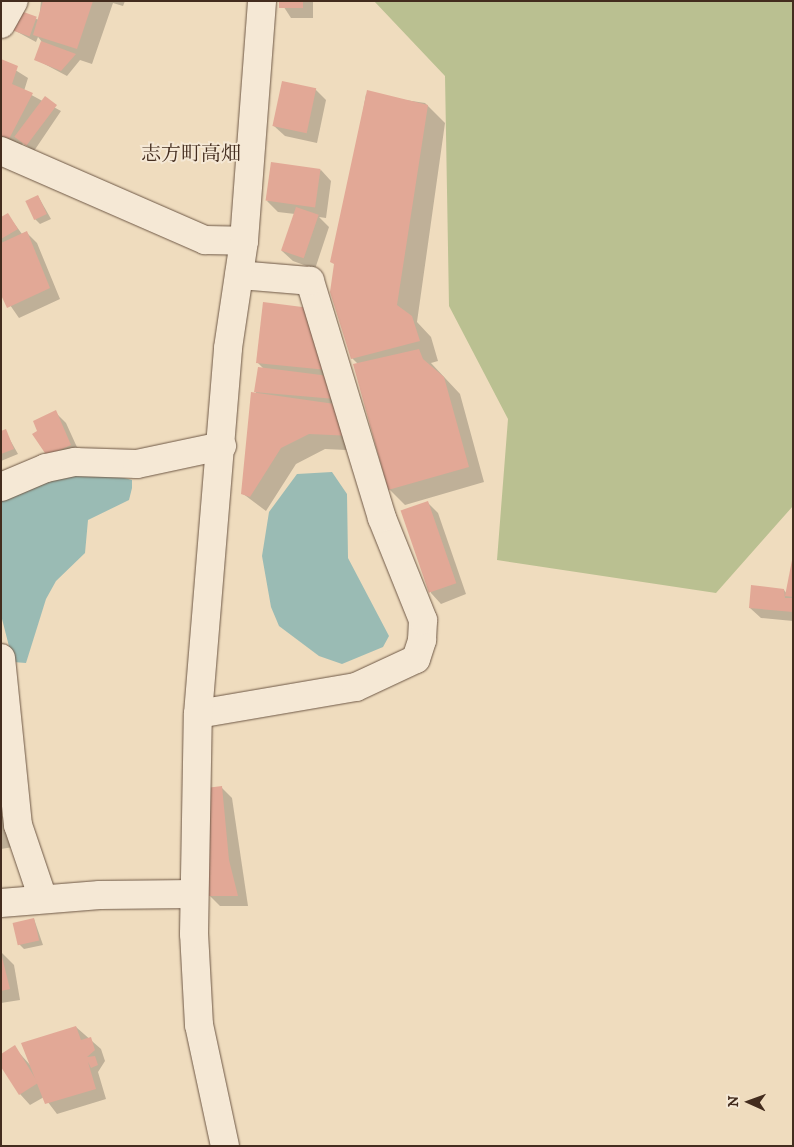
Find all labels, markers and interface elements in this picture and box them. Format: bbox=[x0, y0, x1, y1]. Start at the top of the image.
district label: 志方町高畑 bbox=[141, 142, 241, 166]
north arrow bbox=[724, 1077, 774, 1127]
text: N bbox=[725, 1095, 743, 1108]

